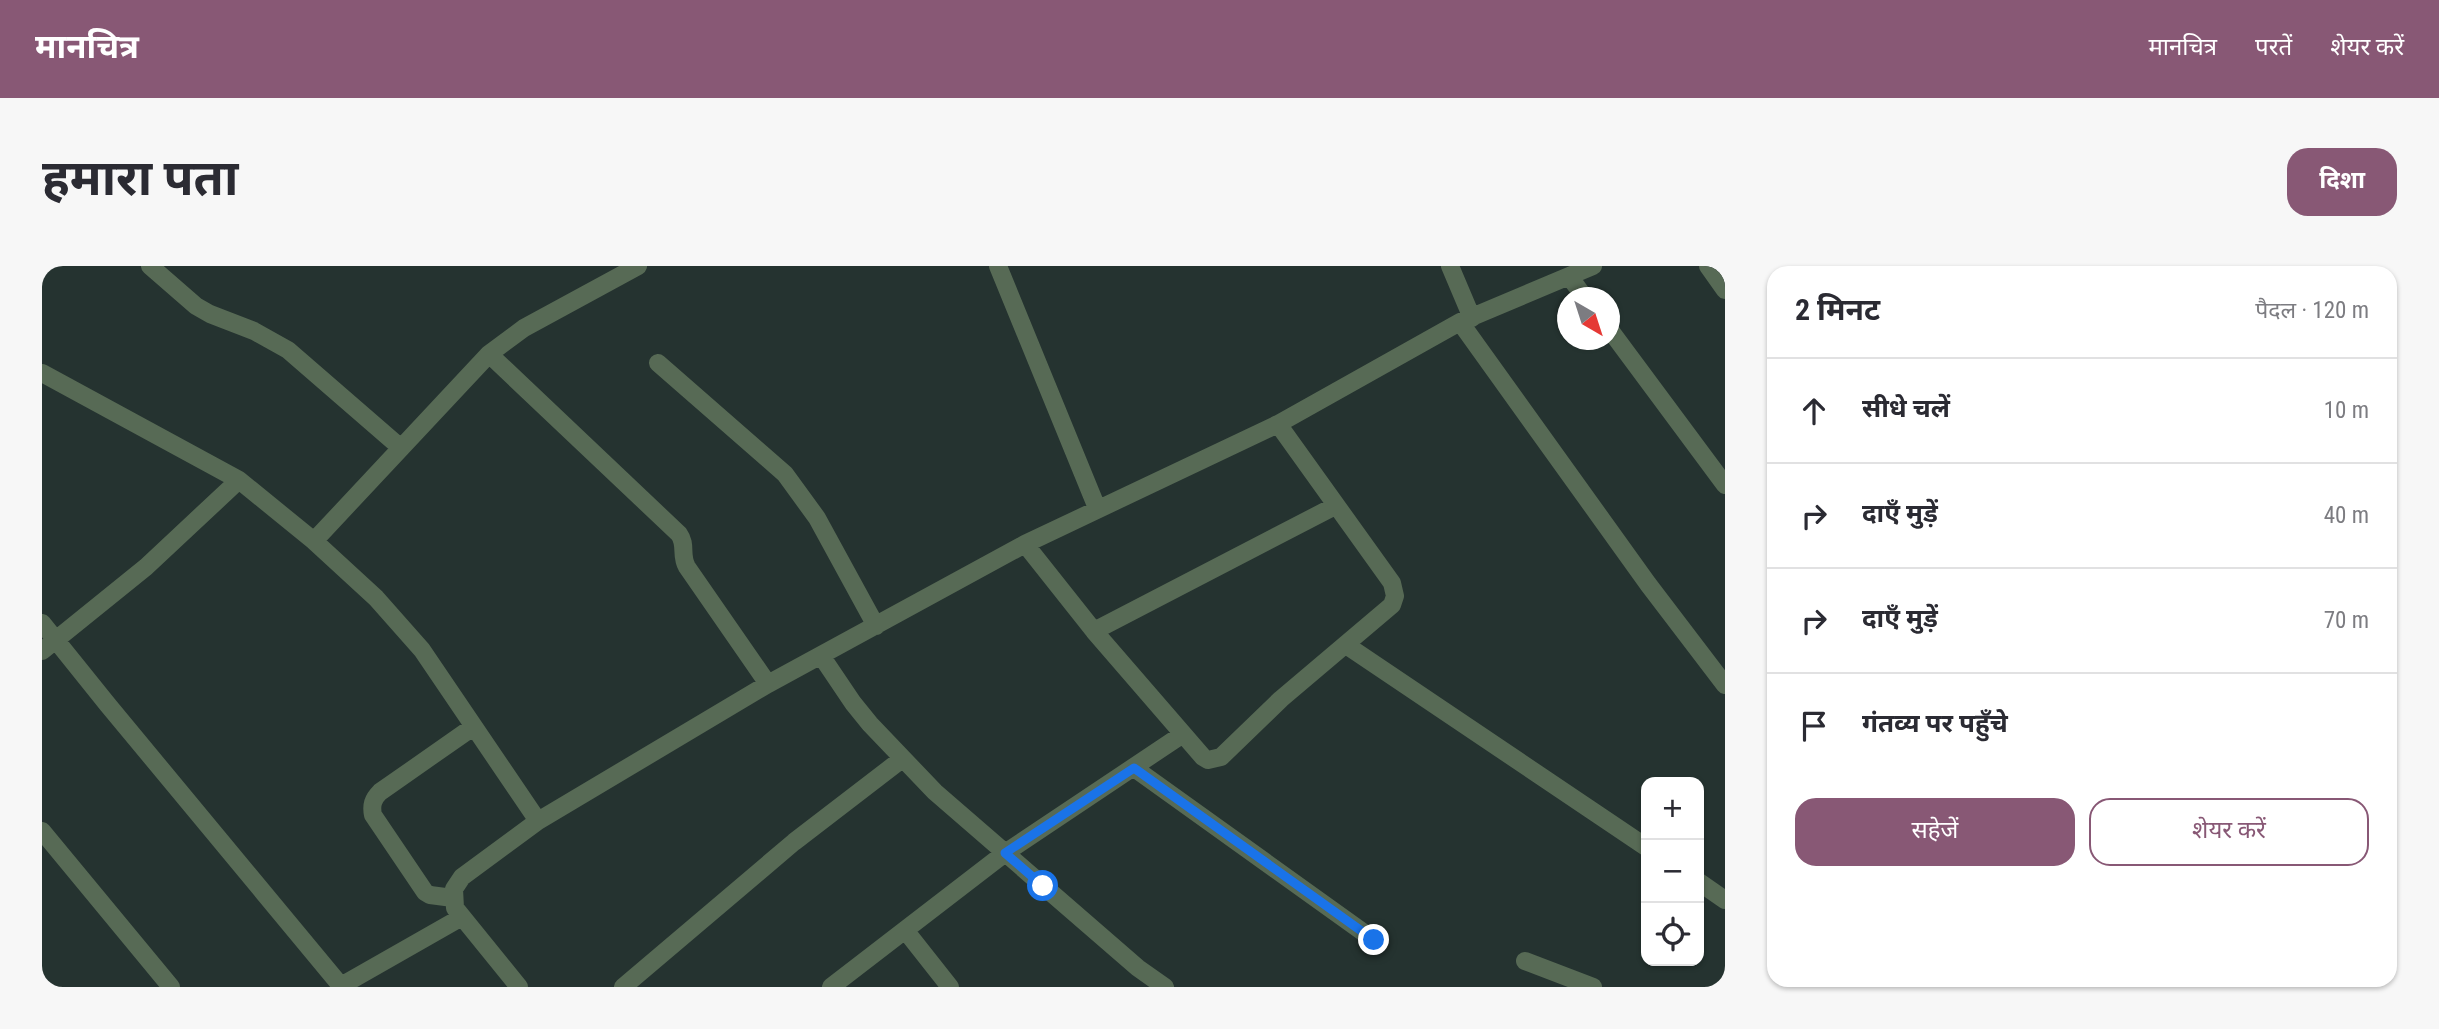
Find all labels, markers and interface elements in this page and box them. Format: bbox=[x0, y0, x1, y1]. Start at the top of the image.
text: मानचित्र bbox=[35, 27, 139, 66]
text: मानचित्र bbox=[2148, 33, 2217, 61]
text: परतें bbox=[2255, 33, 2292, 61]
text: शेयर करें bbox=[2330, 33, 2404, 61]
button: दिशा bbox=[2287, 148, 2397, 216]
text: हमारा पता bbox=[42, 150, 238, 207]
north arrow bbox=[1557, 287, 1620, 350]
text: 2 मिनट bbox=[1795, 292, 1880, 327]
text: पैदल · 120 m bbox=[2255, 297, 2369, 324]
icon: ahead bbox=[1795, 392, 1833, 430]
text: सीधे चलें bbox=[1862, 393, 1950, 423]
text: 10 m bbox=[2324, 397, 2369, 424]
icon: right bbox=[1795, 497, 1833, 535]
text: दाएँ मुड़ें bbox=[1862, 498, 1938, 528]
text: 40 m bbox=[2324, 502, 2369, 529]
icon: right bbox=[1795, 602, 1833, 640]
text: दाएँ मुड़ें bbox=[1862, 603, 1938, 633]
text: 70 m bbox=[2324, 607, 2369, 634]
icon: arrive bbox=[1795, 707, 1833, 745]
text: गंतव्य पर पहुँचे bbox=[1862, 708, 2008, 738]
map controls bbox=[1641, 777, 1704, 966]
button: + bbox=[1641, 777, 1704, 840]
button: सहेजें bbox=[1795, 798, 2075, 866]
button: शेयर करें bbox=[2089, 798, 2369, 866]
button: − bbox=[1641, 840, 1704, 903]
route start bbox=[1027, 870, 1058, 901]
button: locate bbox=[1641, 903, 1704, 966]
route end bbox=[1358, 924, 1389, 955]

